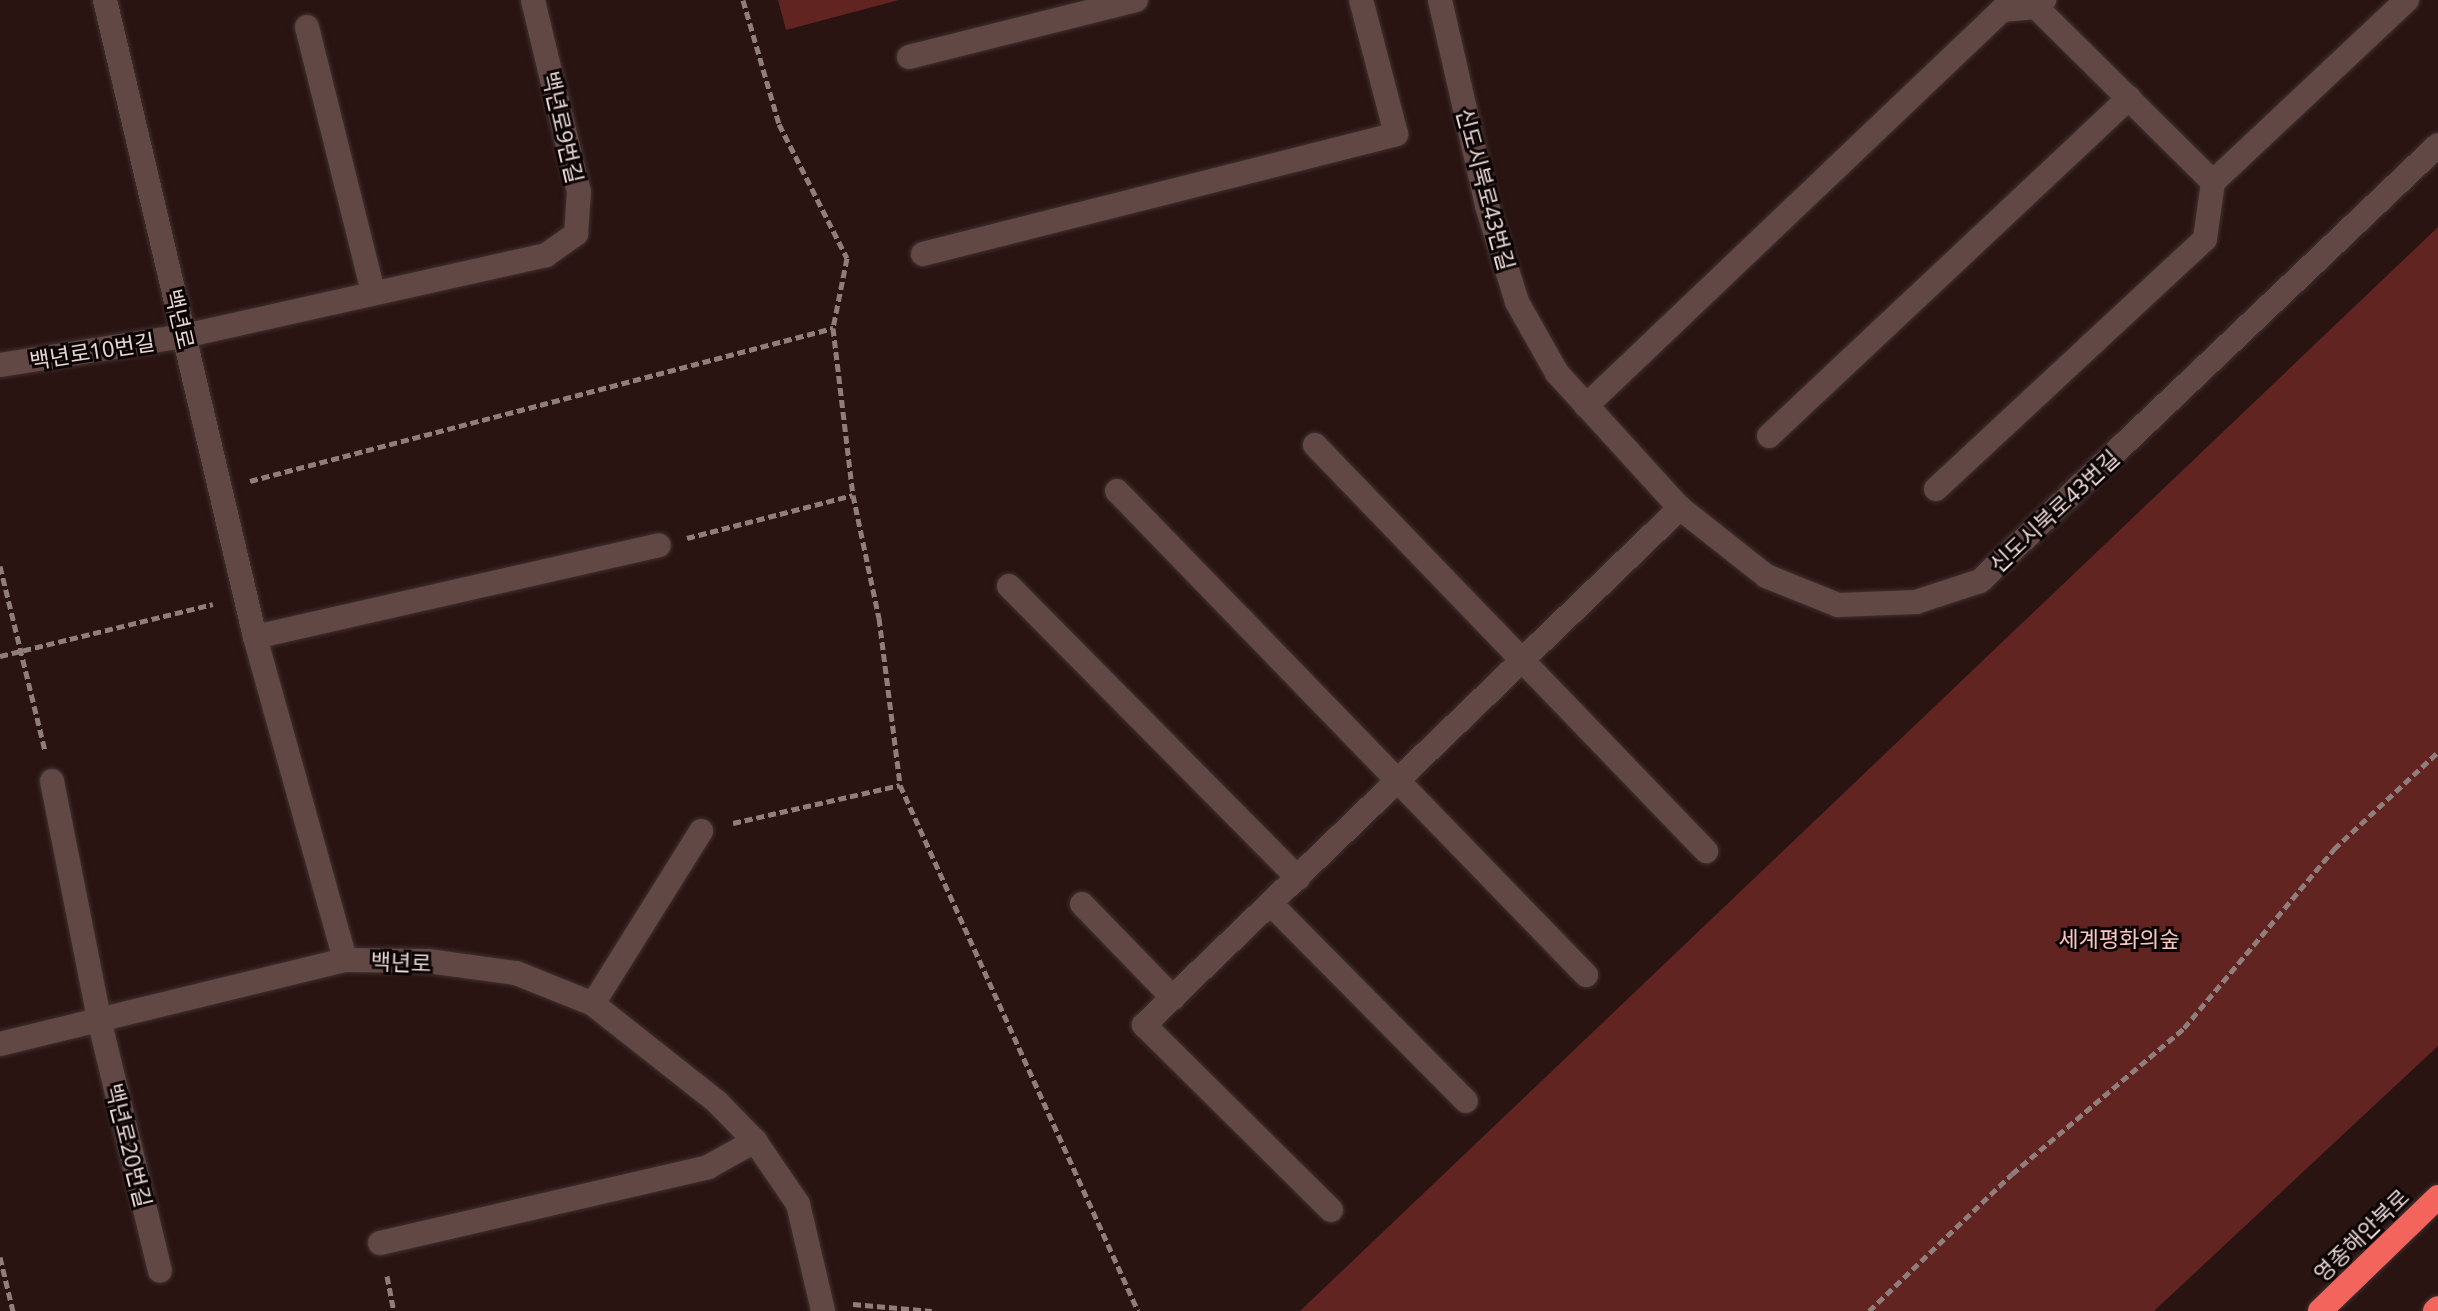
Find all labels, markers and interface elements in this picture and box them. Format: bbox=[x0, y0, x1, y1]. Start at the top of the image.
street label: 백년로9번길 bbox=[537, 69, 589, 185]
street label: 신도시북로43번길 bbox=[1452, 105, 1520, 273]
street label: 백년로 bbox=[160, 286, 200, 352]
street label: 백년로10번길 bbox=[28, 328, 156, 374]
street label: 신도시북로43번길 bbox=[1984, 444, 2124, 578]
park label: 세계평화의숲 bbox=[2058, 926, 2180, 952]
street label: 백년로 bbox=[370, 948, 432, 976]
street label: 백년로20번길 bbox=[101, 1080, 157, 1210]
street label: 영종해안북로 bbox=[2308, 1183, 2414, 1287]

